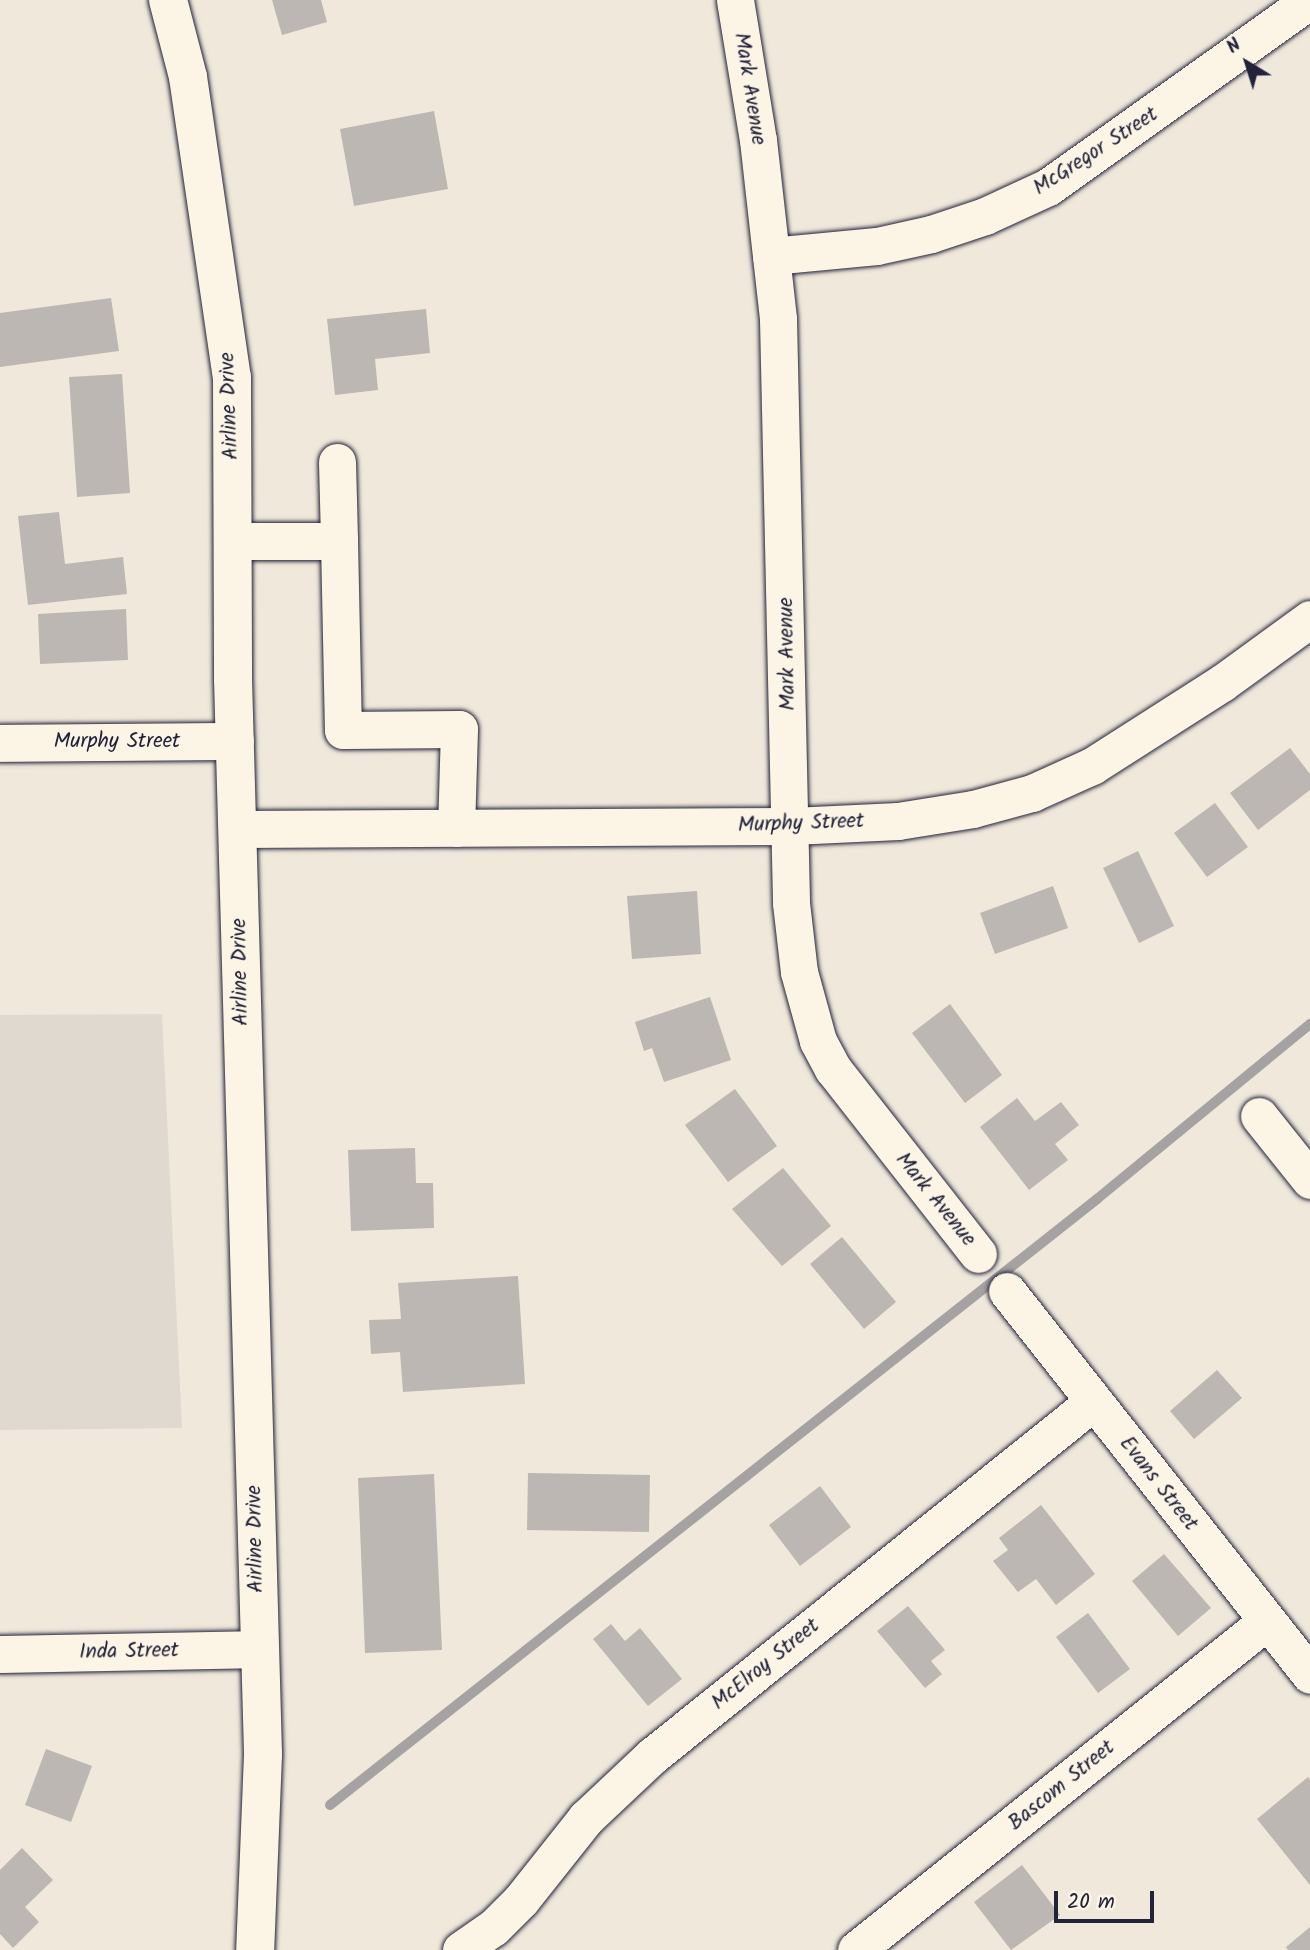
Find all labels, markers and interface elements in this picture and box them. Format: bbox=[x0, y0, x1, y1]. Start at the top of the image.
north arrow bbox=[1212, 28, 1282, 98]
street label: Mark Avenue bbox=[728, 31, 770, 147]
text: N bbox=[1220, 31, 1248, 62]
street label: McGregor Street bbox=[1029, 102, 1163, 202]
street label: Airline Drive bbox=[216, 352, 244, 460]
street label: Mark Avenue bbox=[774, 597, 802, 711]
street label: Murphy Street bbox=[54, 729, 180, 755]
street label: Murphy Street bbox=[737, 809, 865, 839]
street label: Airline Drive bbox=[227, 918, 255, 1026]
street label: Mark Avenue bbox=[890, 1148, 980, 1252]
street label: Evans Street bbox=[1113, 1432, 1203, 1536]
street label: Airline Drive bbox=[242, 1485, 270, 1593]
street label: McElroy Street bbox=[707, 1614, 825, 1716]
street label: Inda Street bbox=[79, 1639, 179, 1665]
street label: Bascom Street bbox=[1004, 1735, 1120, 1837]
scale bar bbox=[1058, 1876, 1158, 1920]
text: 20 m bbox=[1067, 1886, 1115, 1919]

